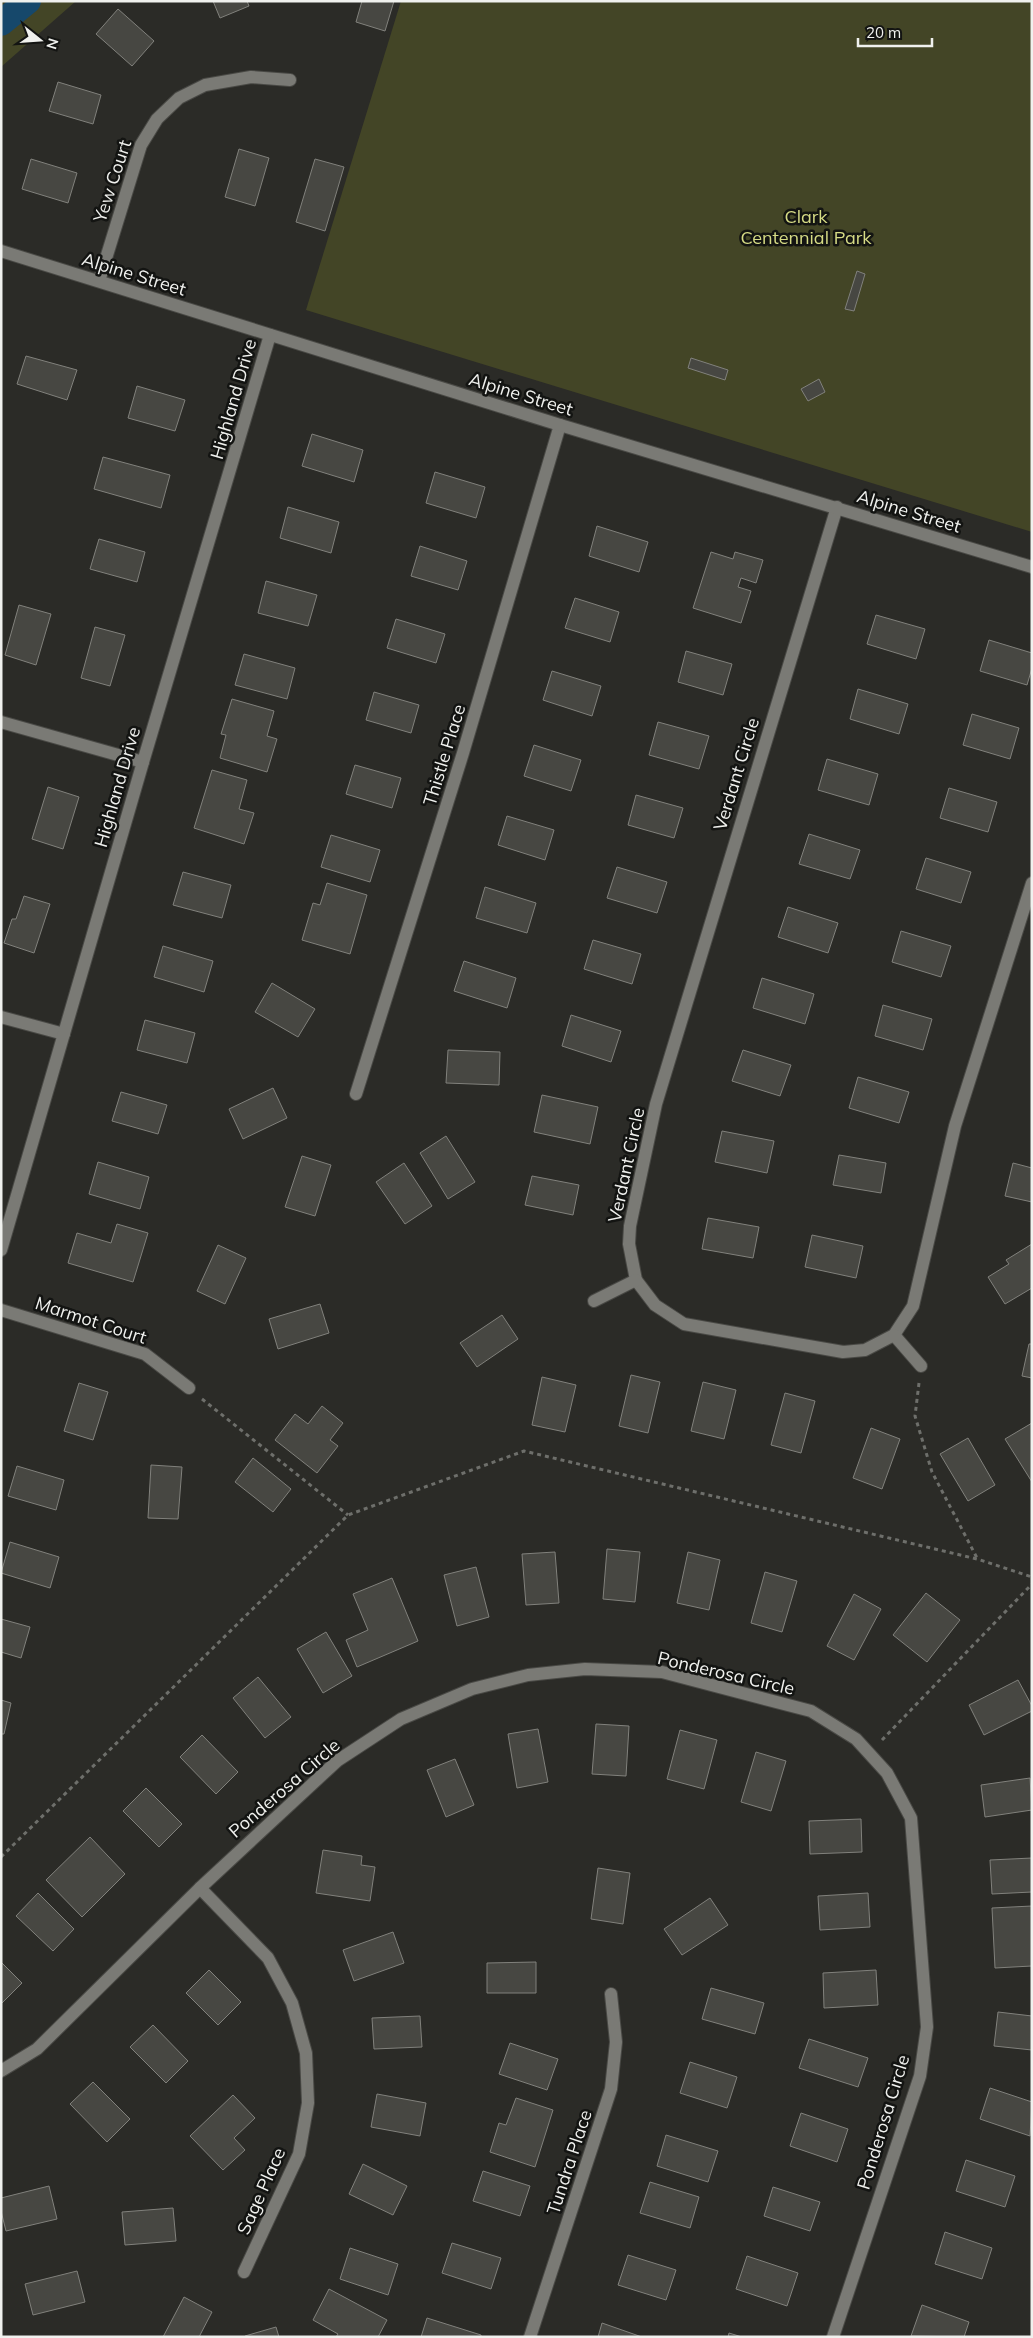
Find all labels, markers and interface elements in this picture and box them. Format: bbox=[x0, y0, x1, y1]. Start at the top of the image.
north arrow bbox=[15, 15, 65, 65]
scale bar bbox=[858, 15, 932, 47]
text: 20 m bbox=[866, 23, 901, 42]
text: N bbox=[42, 36, 63, 51]
street label: Yew Court bbox=[88, 137, 136, 226]
park label: Clark Centennial Park bbox=[740, 205, 872, 249]
street label: Alpine Street bbox=[79, 247, 189, 301]
street label: Highland Drive bbox=[205, 336, 261, 462]
street label: Alpine Street bbox=[466, 367, 576, 421]
street label: Alpine Street bbox=[854, 484, 964, 538]
street label: Thistle Place bbox=[418, 701, 470, 809]
street label: Verdant Circle bbox=[708, 715, 764, 833]
street label: Highland Drive bbox=[89, 724, 145, 850]
street label: Verdant Circle bbox=[603, 1105, 649, 1225]
street label: Marmot Court bbox=[33, 1291, 149, 1349]
street label: Ponderosa Circle bbox=[655, 1646, 797, 1700]
street label: Ponderosa Circle bbox=[224, 1733, 344, 1843]
street label: Ponderosa Circle bbox=[852, 2052, 914, 2192]
street label: Tundra Place bbox=[541, 2107, 597, 2217]
street label: Sage Place bbox=[232, 2144, 290, 2238]

